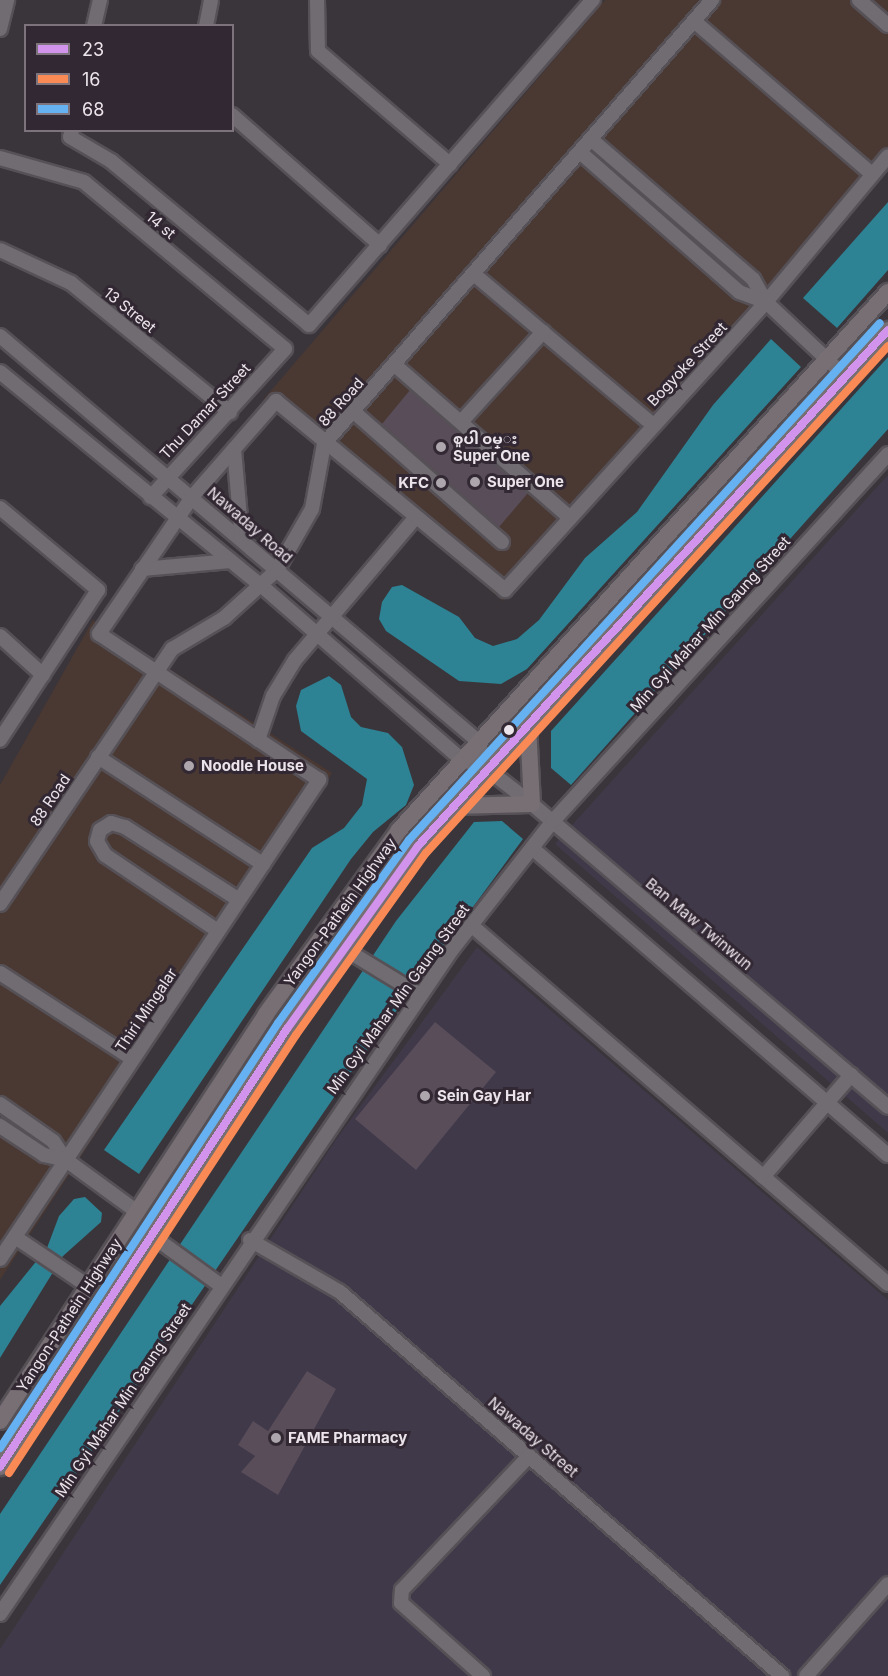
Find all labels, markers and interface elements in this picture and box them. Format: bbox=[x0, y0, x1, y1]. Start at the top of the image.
legend bbox=[24, 24, 234, 132]
text: 23 bbox=[82, 39, 104, 60]
text: 16 bbox=[82, 69, 100, 90]
text: 68 bbox=[82, 99, 104, 120]
street label: 14 st bbox=[143, 208, 179, 242]
street label: 13 Street bbox=[100, 284, 160, 336]
street label: Bogyoke Street bbox=[643, 318, 731, 410]
street label: Thu Damar Street bbox=[156, 359, 254, 463]
street label: 88 Road bbox=[315, 374, 367, 430]
place label: စူပါ ၀မ္း Super One bbox=[453, 429, 530, 464]
marker: စူပါ ၀မ္း Super One bbox=[434, 440, 448, 454]
place label: Super One bbox=[487, 473, 564, 491]
place label: KFC bbox=[398, 474, 429, 492]
marker: Super One bbox=[468, 475, 482, 489]
marker: KFC bbox=[434, 476, 448, 490]
street label: Nawaday Road bbox=[204, 483, 296, 567]
street label: Min Gyi Mahar Min Gaung Street bbox=[626, 532, 794, 716]
unlabelled marker bbox=[503, 724, 515, 736]
place label: Noodle House bbox=[201, 757, 304, 775]
marker: Noodle House bbox=[182, 759, 196, 773]
street label: 88 Road bbox=[26, 771, 74, 829]
street label: Yangon-Pathein Highway bbox=[280, 834, 400, 990]
street label: Ban Maw Twinwun bbox=[642, 874, 756, 974]
street label: Min Gyi Mahar Min Gaung Street bbox=[323, 901, 473, 1097]
street label: Thiri Mingalar bbox=[111, 965, 181, 1055]
place label: Sein Gay Har bbox=[437, 1087, 531, 1105]
marker: Sein Gay Har bbox=[418, 1089, 432, 1103]
street label: Yangon-Pathein Highway bbox=[13, 1235, 125, 1395]
street label: Min Gyi Mahar Min Gaung Street bbox=[51, 1300, 195, 1500]
street label: Nawaday Street bbox=[485, 1393, 581, 1481]
place label: FAME Pharmacy bbox=[288, 1429, 407, 1447]
marker: FAME Pharmacy bbox=[269, 1431, 283, 1445]

